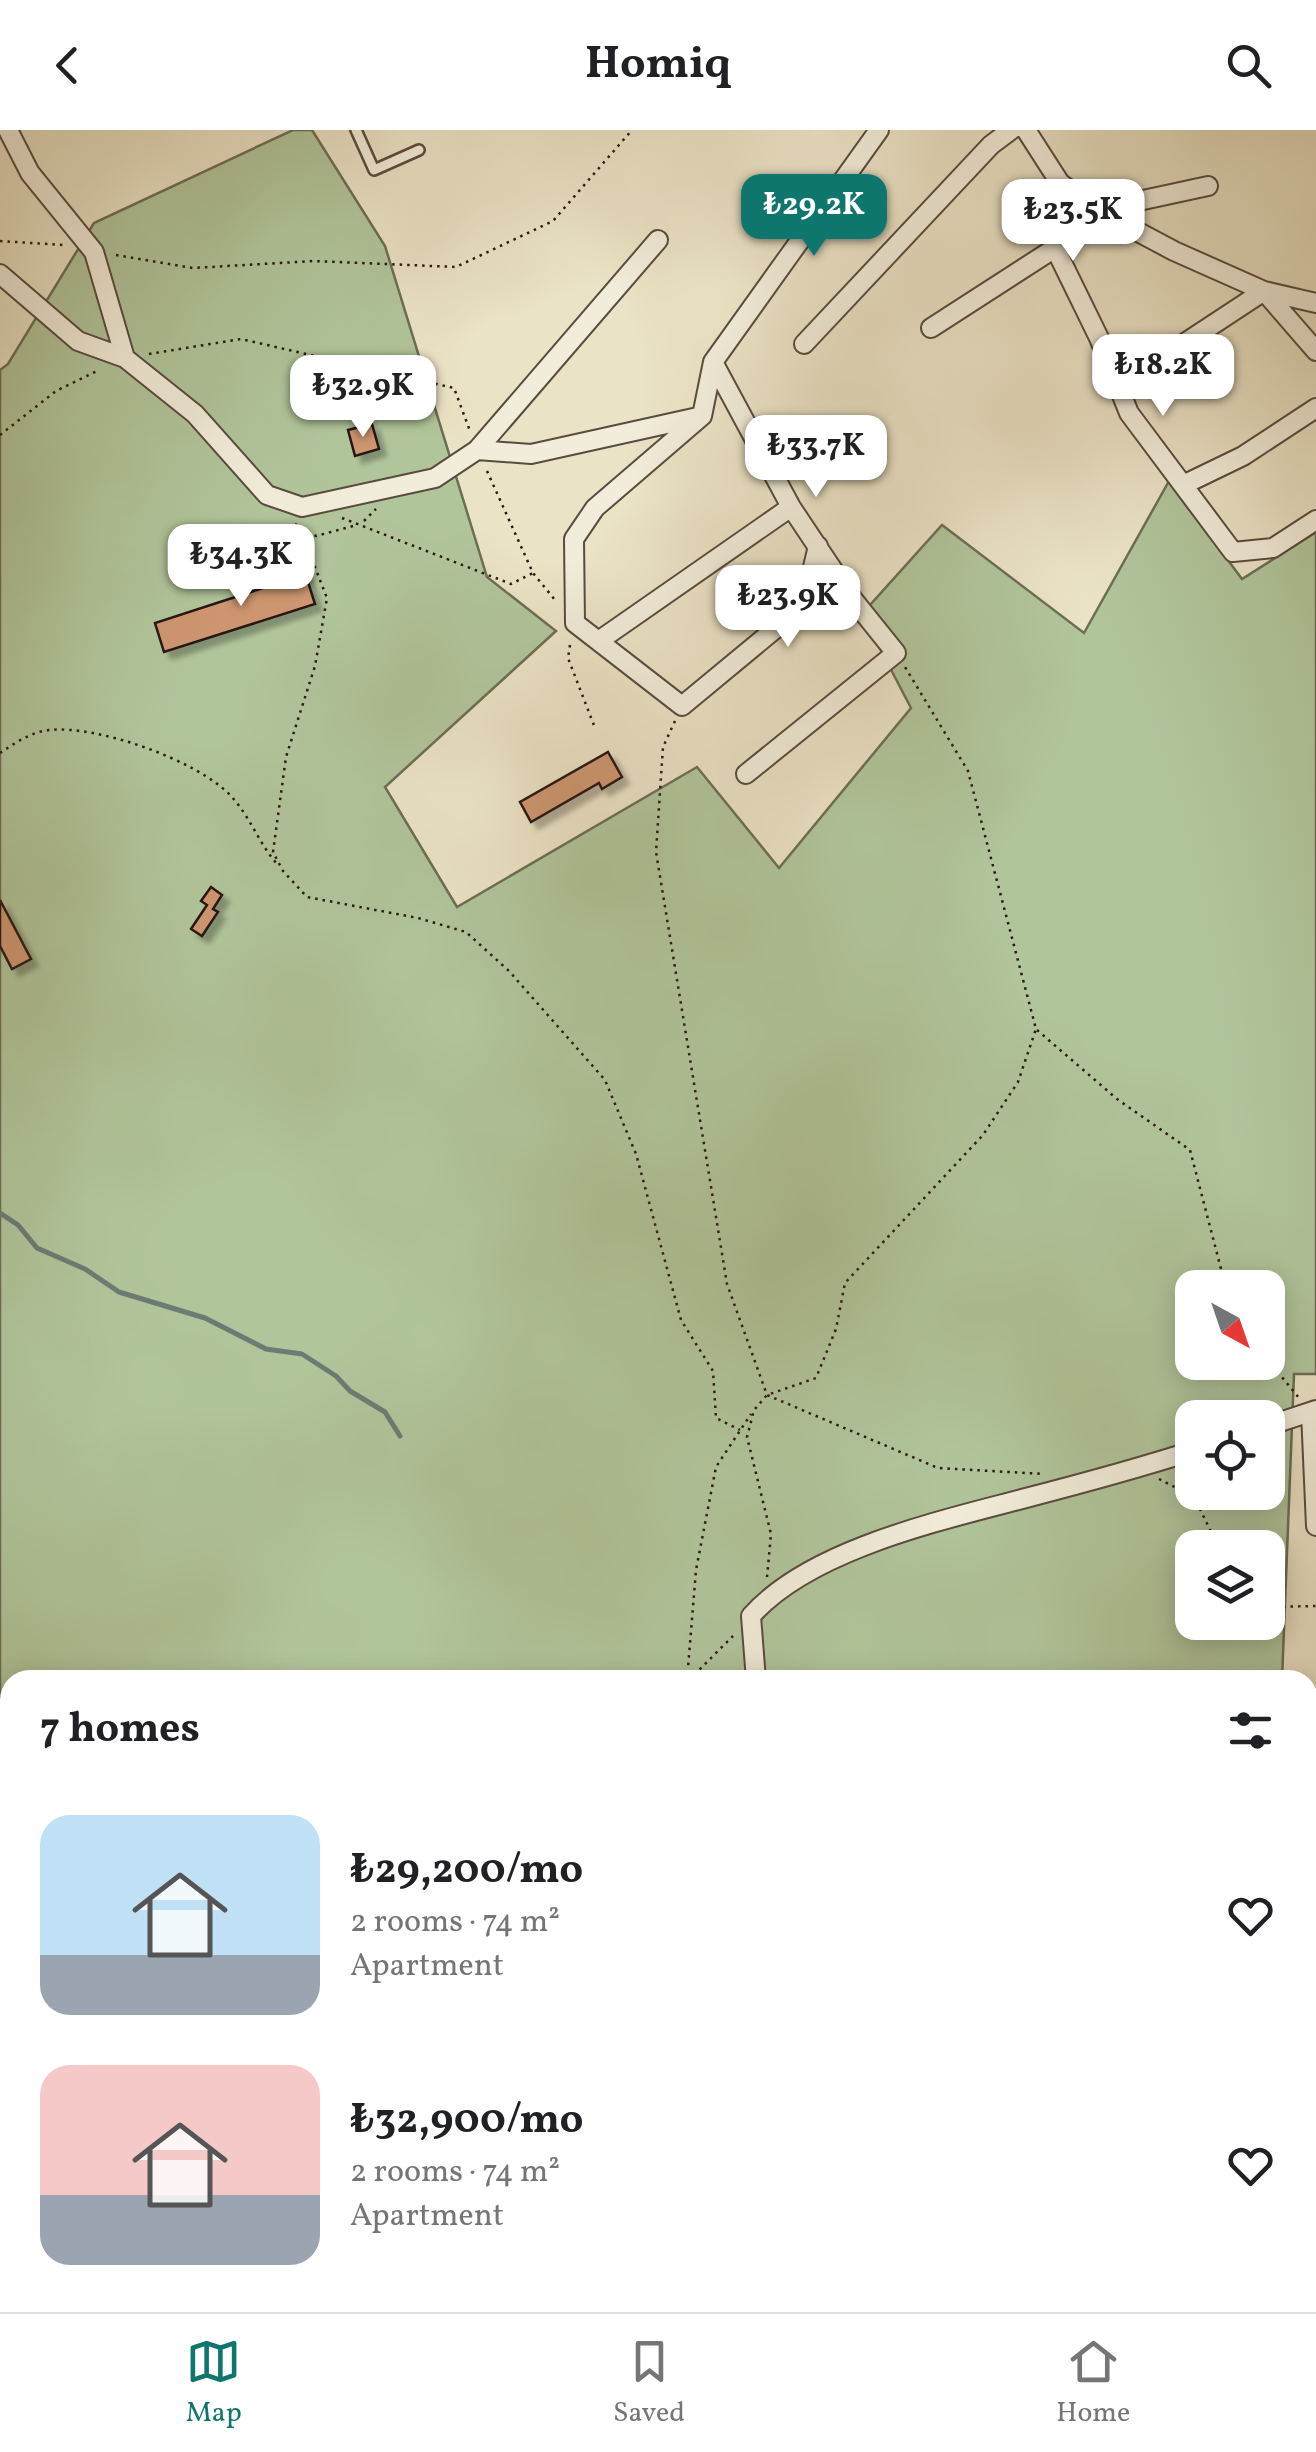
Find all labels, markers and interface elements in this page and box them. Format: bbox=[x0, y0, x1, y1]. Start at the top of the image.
text: Homiq bbox=[585, 34, 731, 97]
icon: back bbox=[40, 38, 95, 93]
icon: search bbox=[1221, 38, 1276, 93]
pin: ₺29.2K bbox=[733, 174, 895, 259]
pin: ₺23.5K bbox=[992, 179, 1154, 264]
text: ₺29.2K bbox=[763, 184, 865, 228]
text: ₺23.5K bbox=[1024, 189, 1122, 233]
pin: ₺18.2K bbox=[1082, 334, 1244, 419]
text: ₺18.2K bbox=[1114, 344, 1212, 388]
pin: ₺32.9K bbox=[282, 355, 444, 440]
text: ₺32.9K bbox=[312, 365, 414, 409]
pin: ₺33.7K bbox=[735, 415, 897, 500]
text: ₺33.7K bbox=[767, 425, 865, 469]
pin: ₺34.3K bbox=[160, 524, 322, 609]
text: ₺34.3K bbox=[190, 534, 292, 578]
pin: ₺23.9K bbox=[707, 565, 869, 650]
text: ₺23.9K bbox=[737, 575, 839, 619]
north arrow bbox=[1175, 1270, 1285, 1380]
map controls bbox=[1175, 1270, 1285, 1640]
button: locate bbox=[1175, 1400, 1285, 1510]
button: layers bbox=[1175, 1530, 1285, 1640]
text: 7 homes bbox=[40, 1701, 200, 1760]
icon: filters bbox=[1223, 1703, 1278, 1758]
text: ₺29,200/mo bbox=[350, 1842, 583, 1901]
icon: home bbox=[120, 1855, 240, 1975]
icon: heart bbox=[1223, 1888, 1278, 1943]
text: 2 rooms · 74 m² bbox=[350, 1901, 560, 1945]
text: Apartment bbox=[350, 1945, 504, 1989]
text: ₺32,900/mo bbox=[350, 2092, 584, 2151]
icon: home bbox=[120, 2105, 240, 2225]
icon: heart bbox=[1223, 2138, 1278, 2193]
text: 2 rooms · 74 m² bbox=[350, 2151, 560, 2195]
text: Apartment bbox=[350, 2195, 504, 2239]
tab: Map bbox=[186, 2334, 242, 2433]
tab: Saved bbox=[613, 2334, 685, 2433]
tab: Home bbox=[1056, 2334, 1130, 2433]

